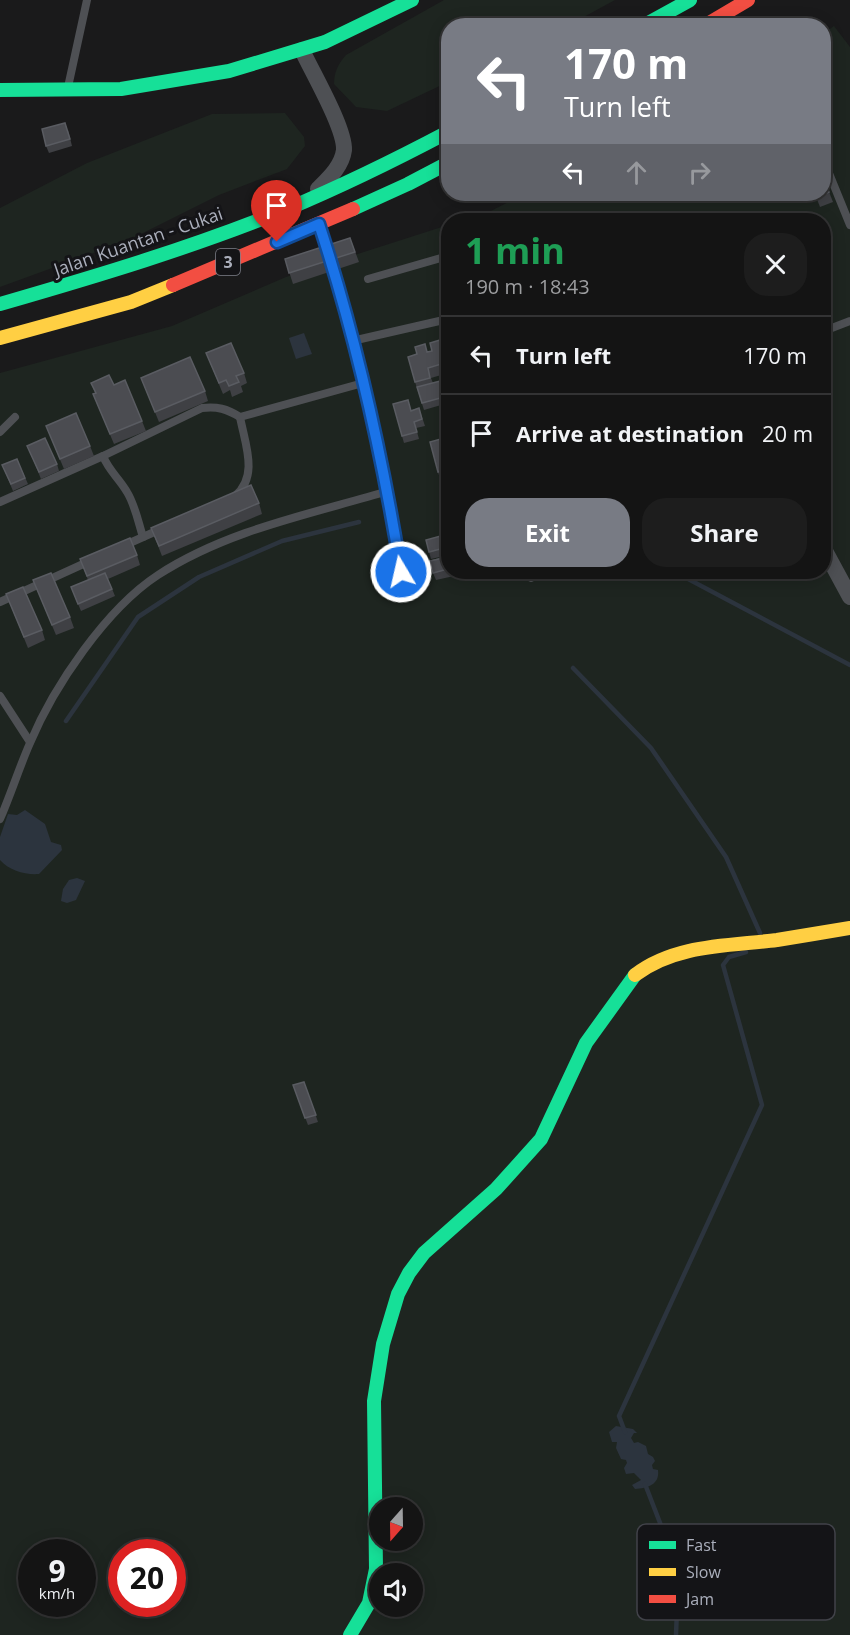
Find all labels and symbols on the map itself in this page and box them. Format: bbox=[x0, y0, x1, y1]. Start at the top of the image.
pin bbox=[251, 180, 302, 242]
street label: Jalan Kuantan - Cukai bbox=[48, 201, 226, 282]
road number: 3 bbox=[216, 249, 240, 275]
position arrow bbox=[369, 540, 433, 604]
north arrow bbox=[369, 1497, 423, 1551]
legend bbox=[637, 1524, 835, 1620]
text: Fast bbox=[686, 1534, 717, 1556]
speed limit sign: 20 bbox=[108, 1539, 186, 1617]
text: Slow bbox=[686, 1561, 721, 1583]
text: Jam bbox=[684, 1588, 714, 1610]

